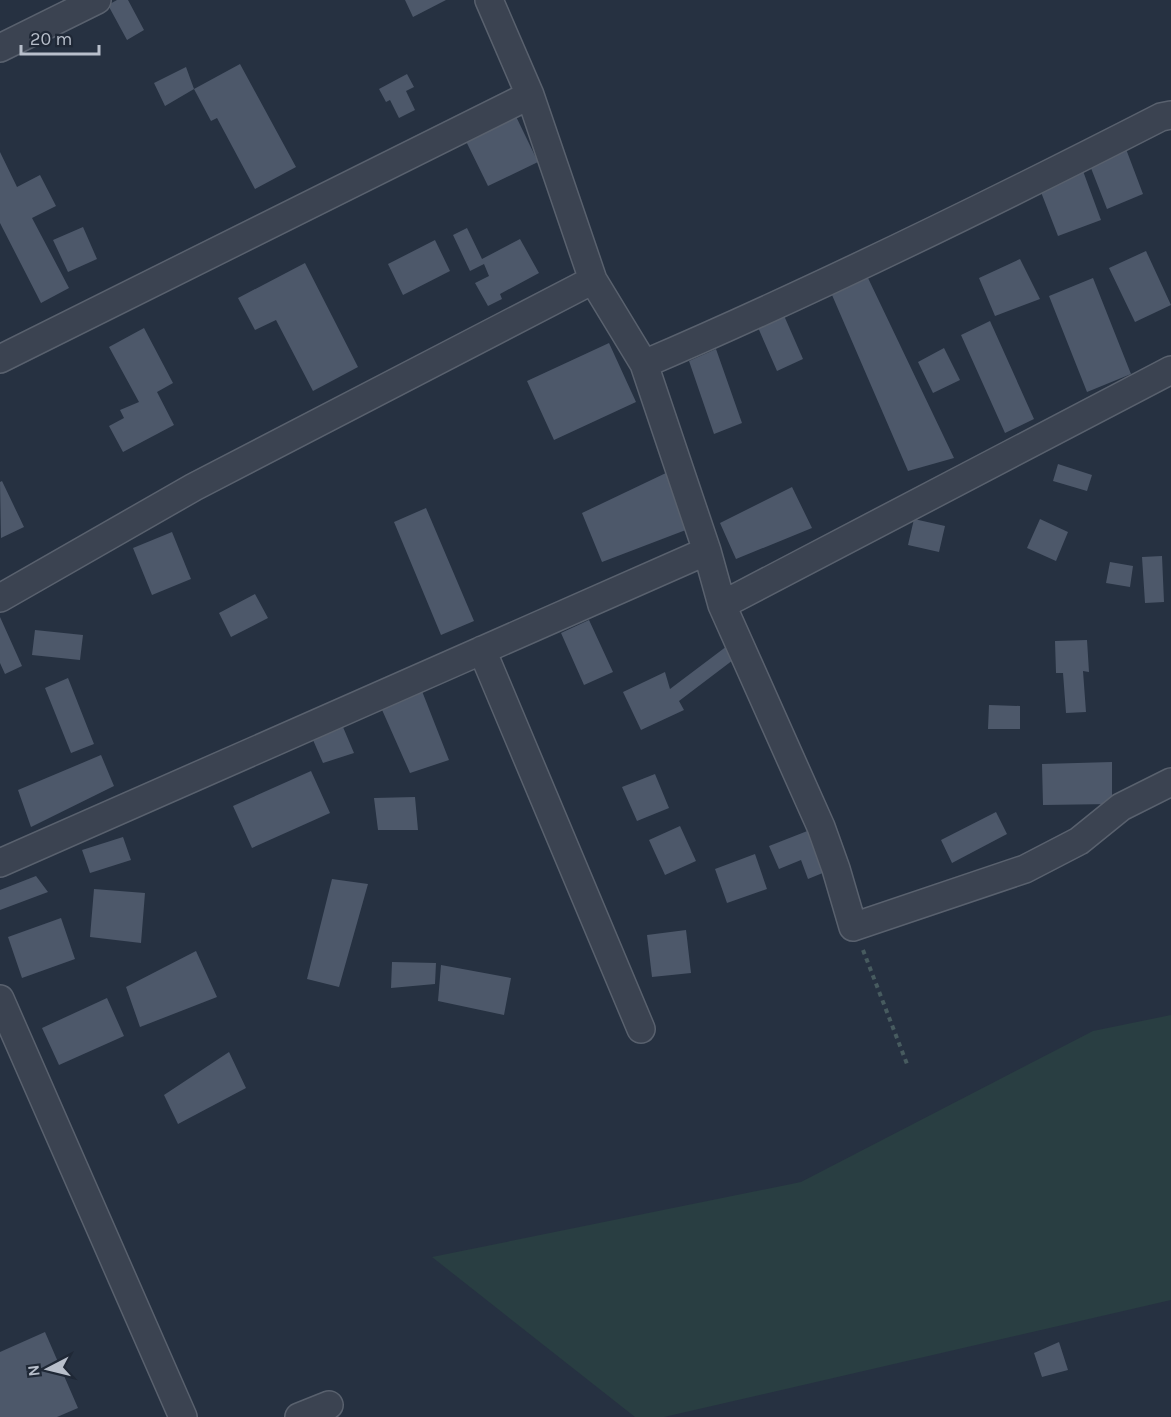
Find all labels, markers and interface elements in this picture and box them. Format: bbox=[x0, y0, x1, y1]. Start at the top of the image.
scale bar bbox=[21, 18, 99, 56]
text: 20 m bbox=[30, 28, 72, 50]
north arrow bbox=[18, 1339, 78, 1399]
text: N bbox=[23, 1364, 44, 1378]

